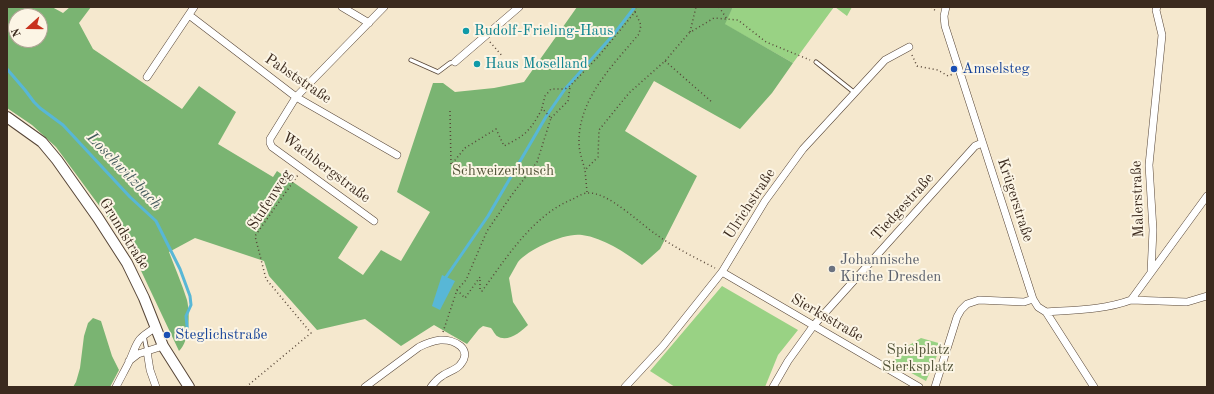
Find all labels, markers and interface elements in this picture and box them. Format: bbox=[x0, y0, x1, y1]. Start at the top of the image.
north arrow bbox=[8, 8, 48, 48]
place label: Rudolf-Frieling-Haus bbox=[474, 22, 613, 40]
text: N bbox=[11, 26, 24, 38]
marker: Rudolf-Frieling-Haus bbox=[461, 26, 471, 36]
street label: Pabststraße bbox=[261, 50, 335, 108]
place label: Haus Moselland bbox=[485, 55, 588, 73]
marker: Haus Moselland bbox=[472, 59, 482, 69]
place label: Amselsteg bbox=[962, 60, 1030, 78]
marker: Amselsteg bbox=[949, 64, 959, 74]
water label: Loschwitzbach bbox=[82, 128, 166, 214]
street label: Wachbergstraße bbox=[278, 129, 374, 207]
street label: Krügerstraße bbox=[993, 156, 1037, 244]
street label: Malerstraße bbox=[1128, 160, 1148, 238]
park label: Schweizerbusch bbox=[452, 162, 554, 180]
street label: Ulrichstraße bbox=[720, 165, 780, 243]
street label: Stufenweg bbox=[244, 166, 296, 234]
street label: Tiedgestraße bbox=[868, 170, 938, 244]
street label: Grundstraße bbox=[95, 195, 153, 273]
place label: Johannische Kirche Dresden bbox=[840, 251, 941, 286]
marker: Johannische Kirche Dresden bbox=[827, 264, 837, 274]
street label: Sierksstraße bbox=[788, 290, 866, 346]
place label: Steglichstraße bbox=[175, 326, 267, 344]
marker: Steglichstraße bbox=[162, 330, 172, 340]
park label: Spielplatz Sierksplatz bbox=[882, 341, 954, 376]

